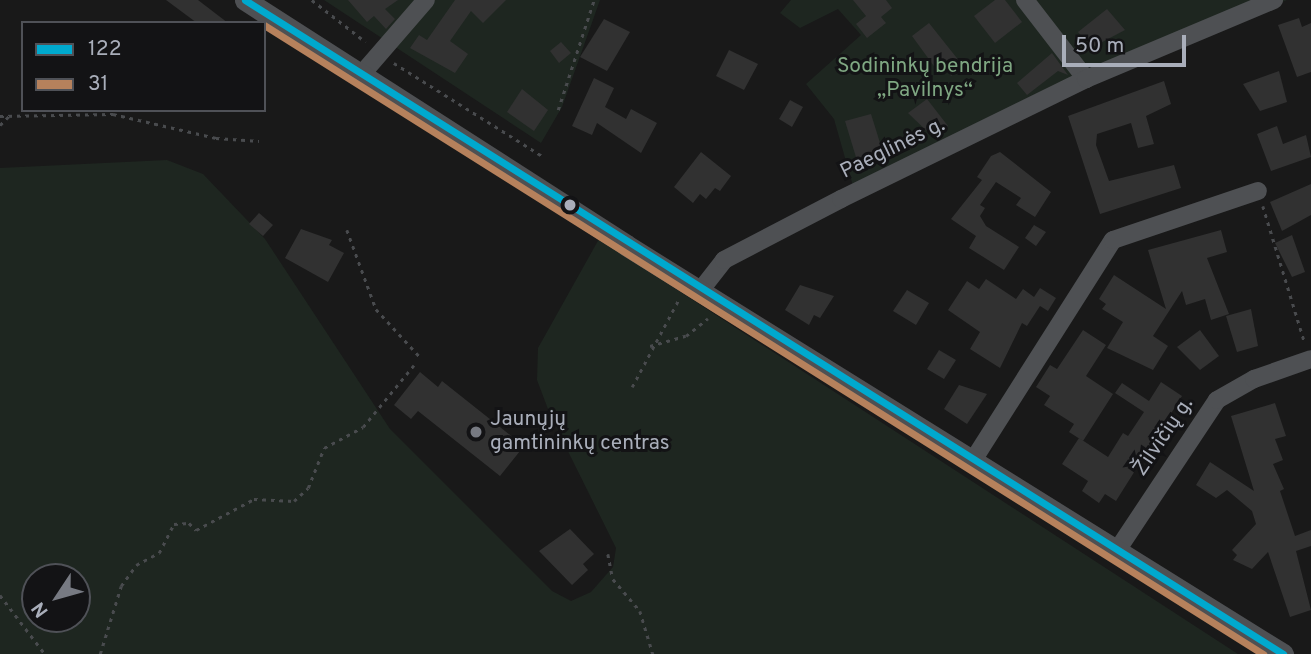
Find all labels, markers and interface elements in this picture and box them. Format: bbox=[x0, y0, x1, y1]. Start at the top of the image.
legend bbox=[21, 21, 266, 112]
scale bar bbox=[1066, 21, 1190, 65]
text: 50 m bbox=[1075, 33, 1124, 60]
text: 122 bbox=[88, 36, 122, 63]
park label: Sodininkų bendrija „Pavilnys“ bbox=[837, 54, 1013, 104]
text: 31 bbox=[88, 71, 108, 98]
street label: Paeglinės g. bbox=[837, 113, 949, 185]
unlabelled marker bbox=[563, 198, 577, 212]
street label: Žilvičių g. bbox=[1128, 393, 1200, 481]
place label: Jaunųjų gamtininkų centras bbox=[490, 407, 670, 457]
marker: Jaunųjų gamtininkų centras bbox=[468, 424, 484, 440]
north arrow bbox=[21, 563, 91, 633]
text: N bbox=[27, 597, 54, 622]

